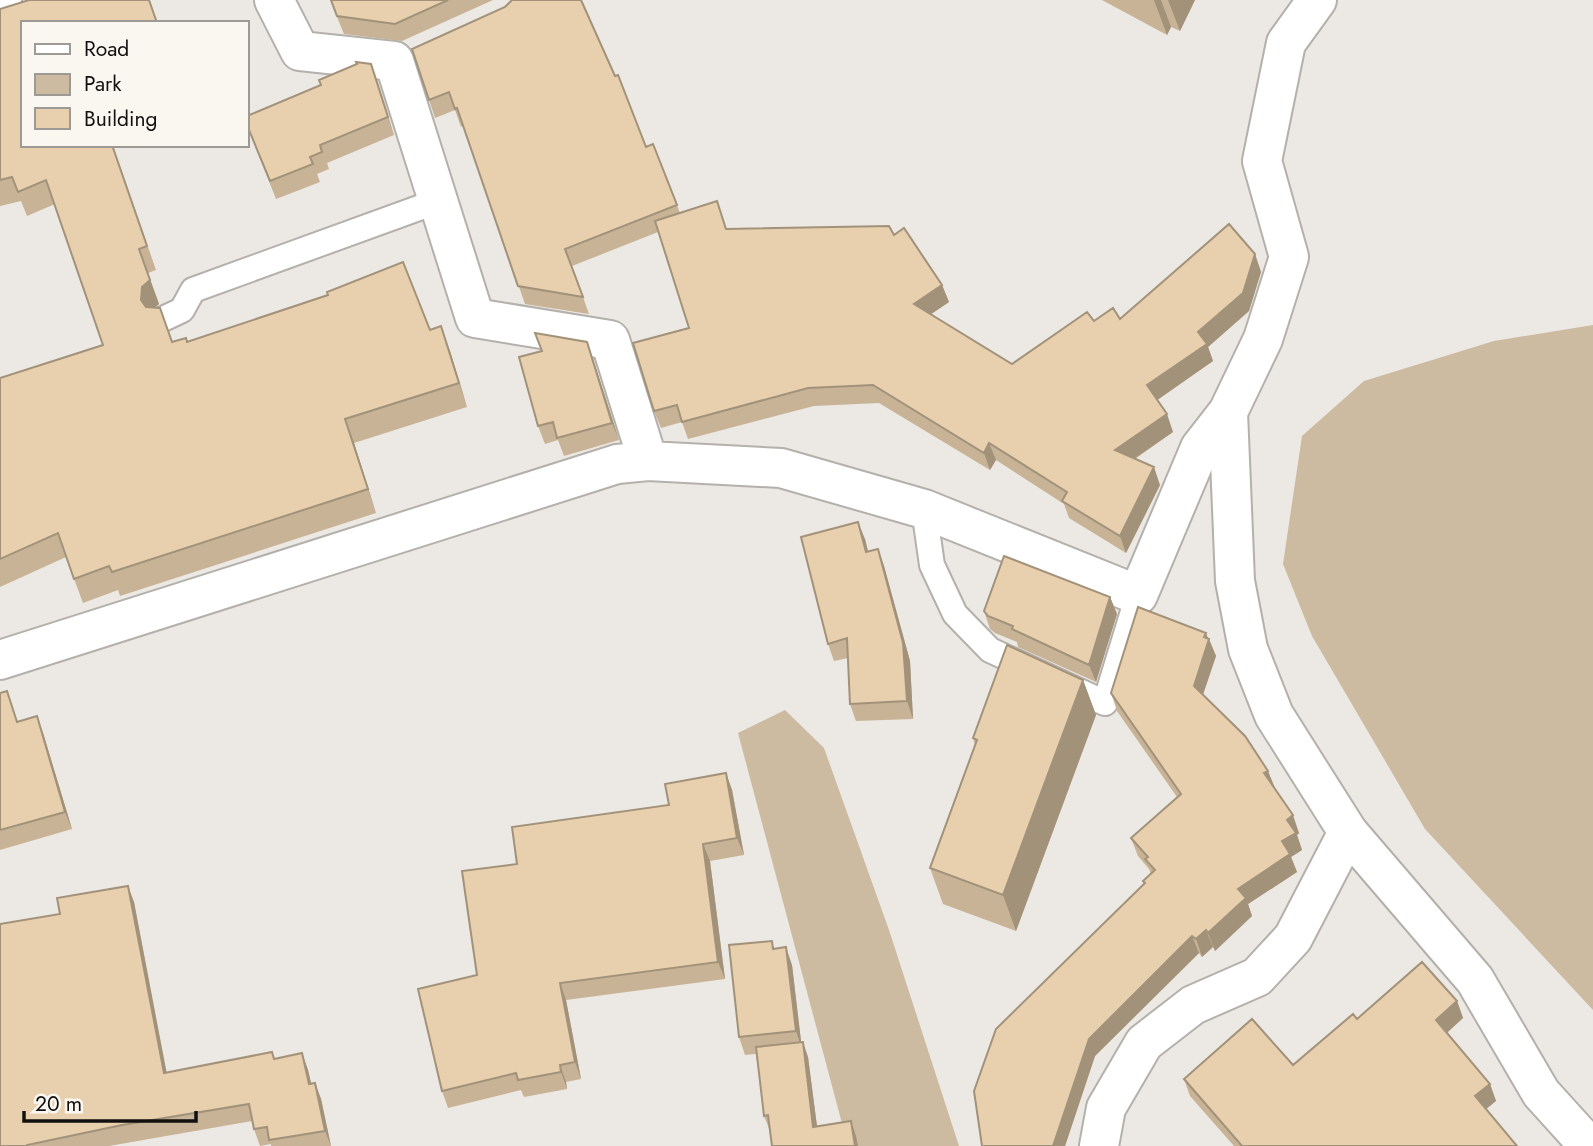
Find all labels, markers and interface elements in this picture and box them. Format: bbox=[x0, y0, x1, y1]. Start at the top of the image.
legend bbox=[21, 21, 248, 147]
text: Road bbox=[84, 34, 129, 64]
text: Park bbox=[84, 69, 122, 99]
text: Building bbox=[84, 104, 157, 134]
scale bar bbox=[24, 1080, 196, 1124]
text: 20 m bbox=[35, 1089, 82, 1119]

